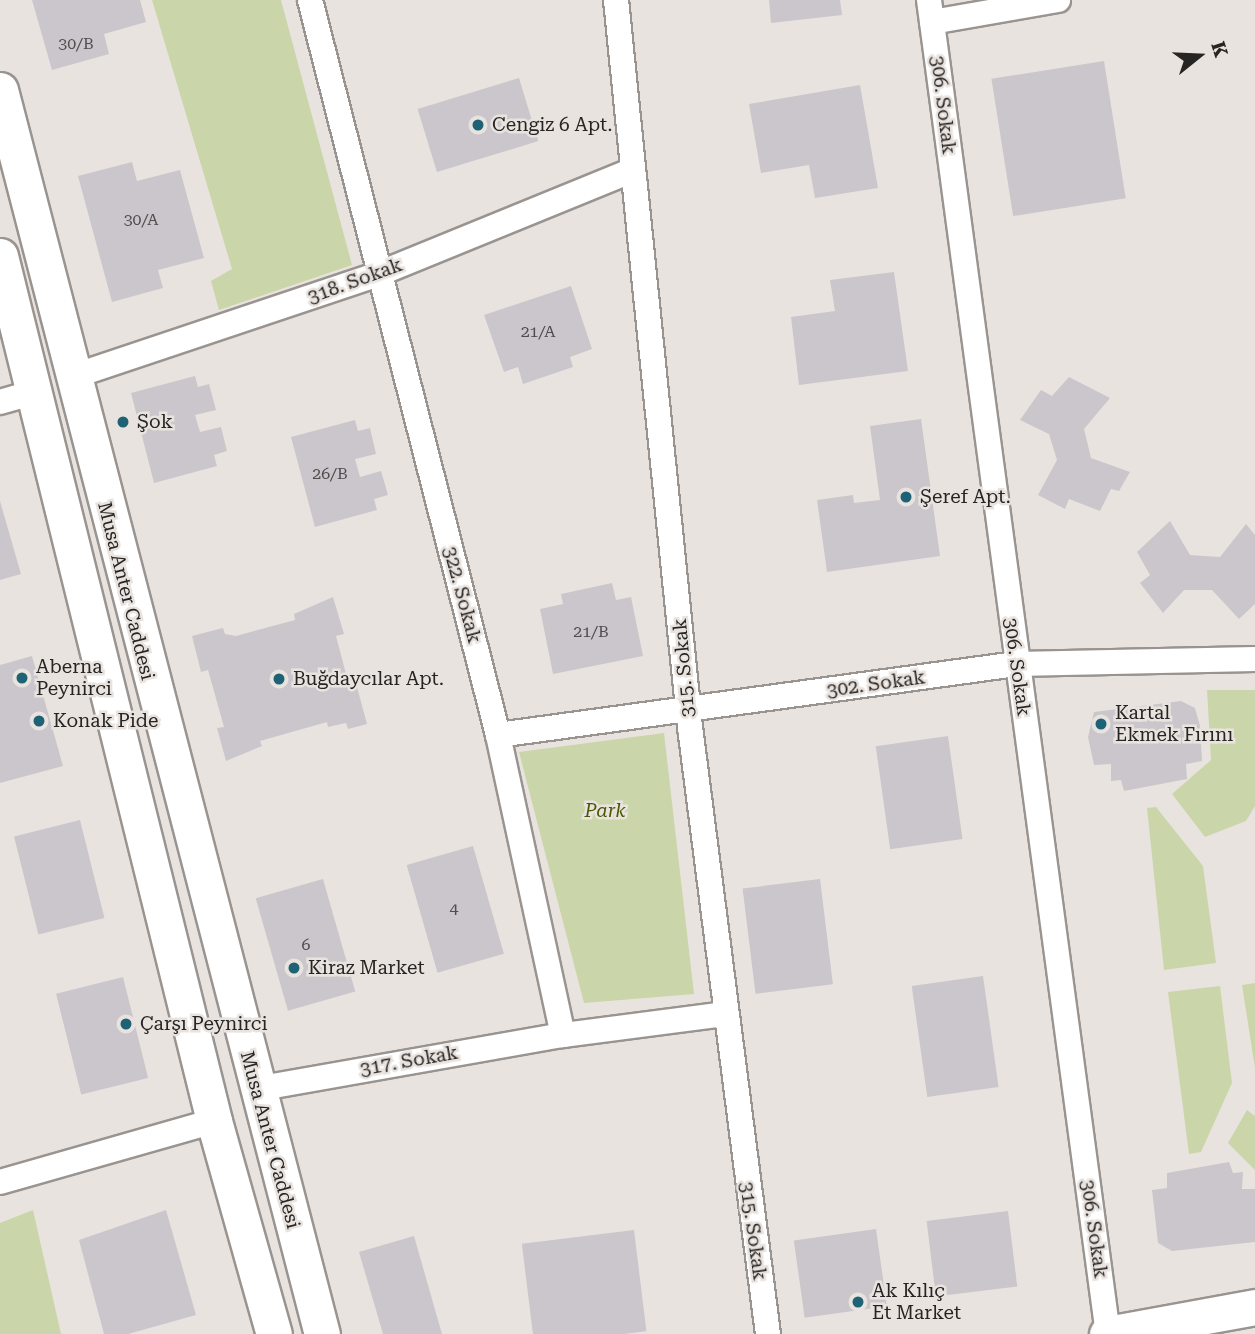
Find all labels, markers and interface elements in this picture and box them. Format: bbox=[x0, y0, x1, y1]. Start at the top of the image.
north arrow bbox=[1164, 21, 1234, 91]
house number: 30/B bbox=[58, 34, 94, 54]
text: K bbox=[1206, 39, 1233, 60]
street label: 306. Sokak bbox=[926, 54, 960, 156]
place label: Cengiz 6 Apt. bbox=[492, 114, 612, 136]
marker: Cengiz 6 Apt. bbox=[470, 117, 486, 133]
house number: 30/A bbox=[124, 210, 158, 230]
street label: 318. Sokak bbox=[305, 253, 405, 309]
house number: 21/A bbox=[521, 322, 555, 342]
place label: Şok bbox=[137, 411, 173, 433]
marker: Şok bbox=[115, 414, 131, 430]
house number: 26/B bbox=[312, 464, 348, 484]
place label: Şeref Apt. bbox=[920, 486, 1011, 508]
marker: Şeref Apt. bbox=[898, 489, 914, 505]
street label: Musa Anter Caddesi bbox=[93, 499, 159, 683]
street label: 322. Sokak bbox=[438, 544, 486, 646]
street label: 306. Sokak bbox=[999, 616, 1035, 718]
street label: 315. Sokak bbox=[668, 618, 700, 718]
house number: 21/B bbox=[573, 622, 609, 642]
place label: Aberna Peynirci bbox=[36, 656, 112, 700]
street label: 302. Sokak bbox=[825, 666, 927, 702]
place label: Buğdaycılar Apt. bbox=[293, 668, 444, 690]
marker: Aberna Peynirci bbox=[14, 670, 30, 686]
marker: Buğdaycılar Apt. bbox=[271, 671, 287, 687]
place label: Kartal Ekmek Fırını bbox=[1115, 702, 1233, 746]
place label: Konak Pide bbox=[53, 710, 158, 732]
marker: Konak Pide bbox=[31, 713, 47, 729]
marker: Kartal Ekmek Fırını bbox=[1093, 716, 1109, 732]
park label: Park bbox=[584, 800, 626, 822]
house number: 4 bbox=[450, 899, 458, 919]
house number: 6 bbox=[302, 935, 310, 955]
place label: Kiraz Market bbox=[308, 957, 425, 979]
marker: Kiraz Market bbox=[286, 960, 302, 976]
place label: Çarşı Peynirci bbox=[140, 1013, 268, 1035]
marker: Çarşı Peynirci bbox=[118, 1016, 134, 1032]
street label: 317. Sokak bbox=[358, 1041, 460, 1081]
street label: Musa Anter Caddesi bbox=[235, 1049, 305, 1231]
street label: 306. Sokak bbox=[1076, 1178, 1112, 1280]
street label: 315. Sokak bbox=[735, 1180, 771, 1282]
place label: Ak Kılıç Et Market bbox=[872, 1280, 961, 1324]
marker: Ak Kılıç Et Market bbox=[850, 1294, 866, 1310]

